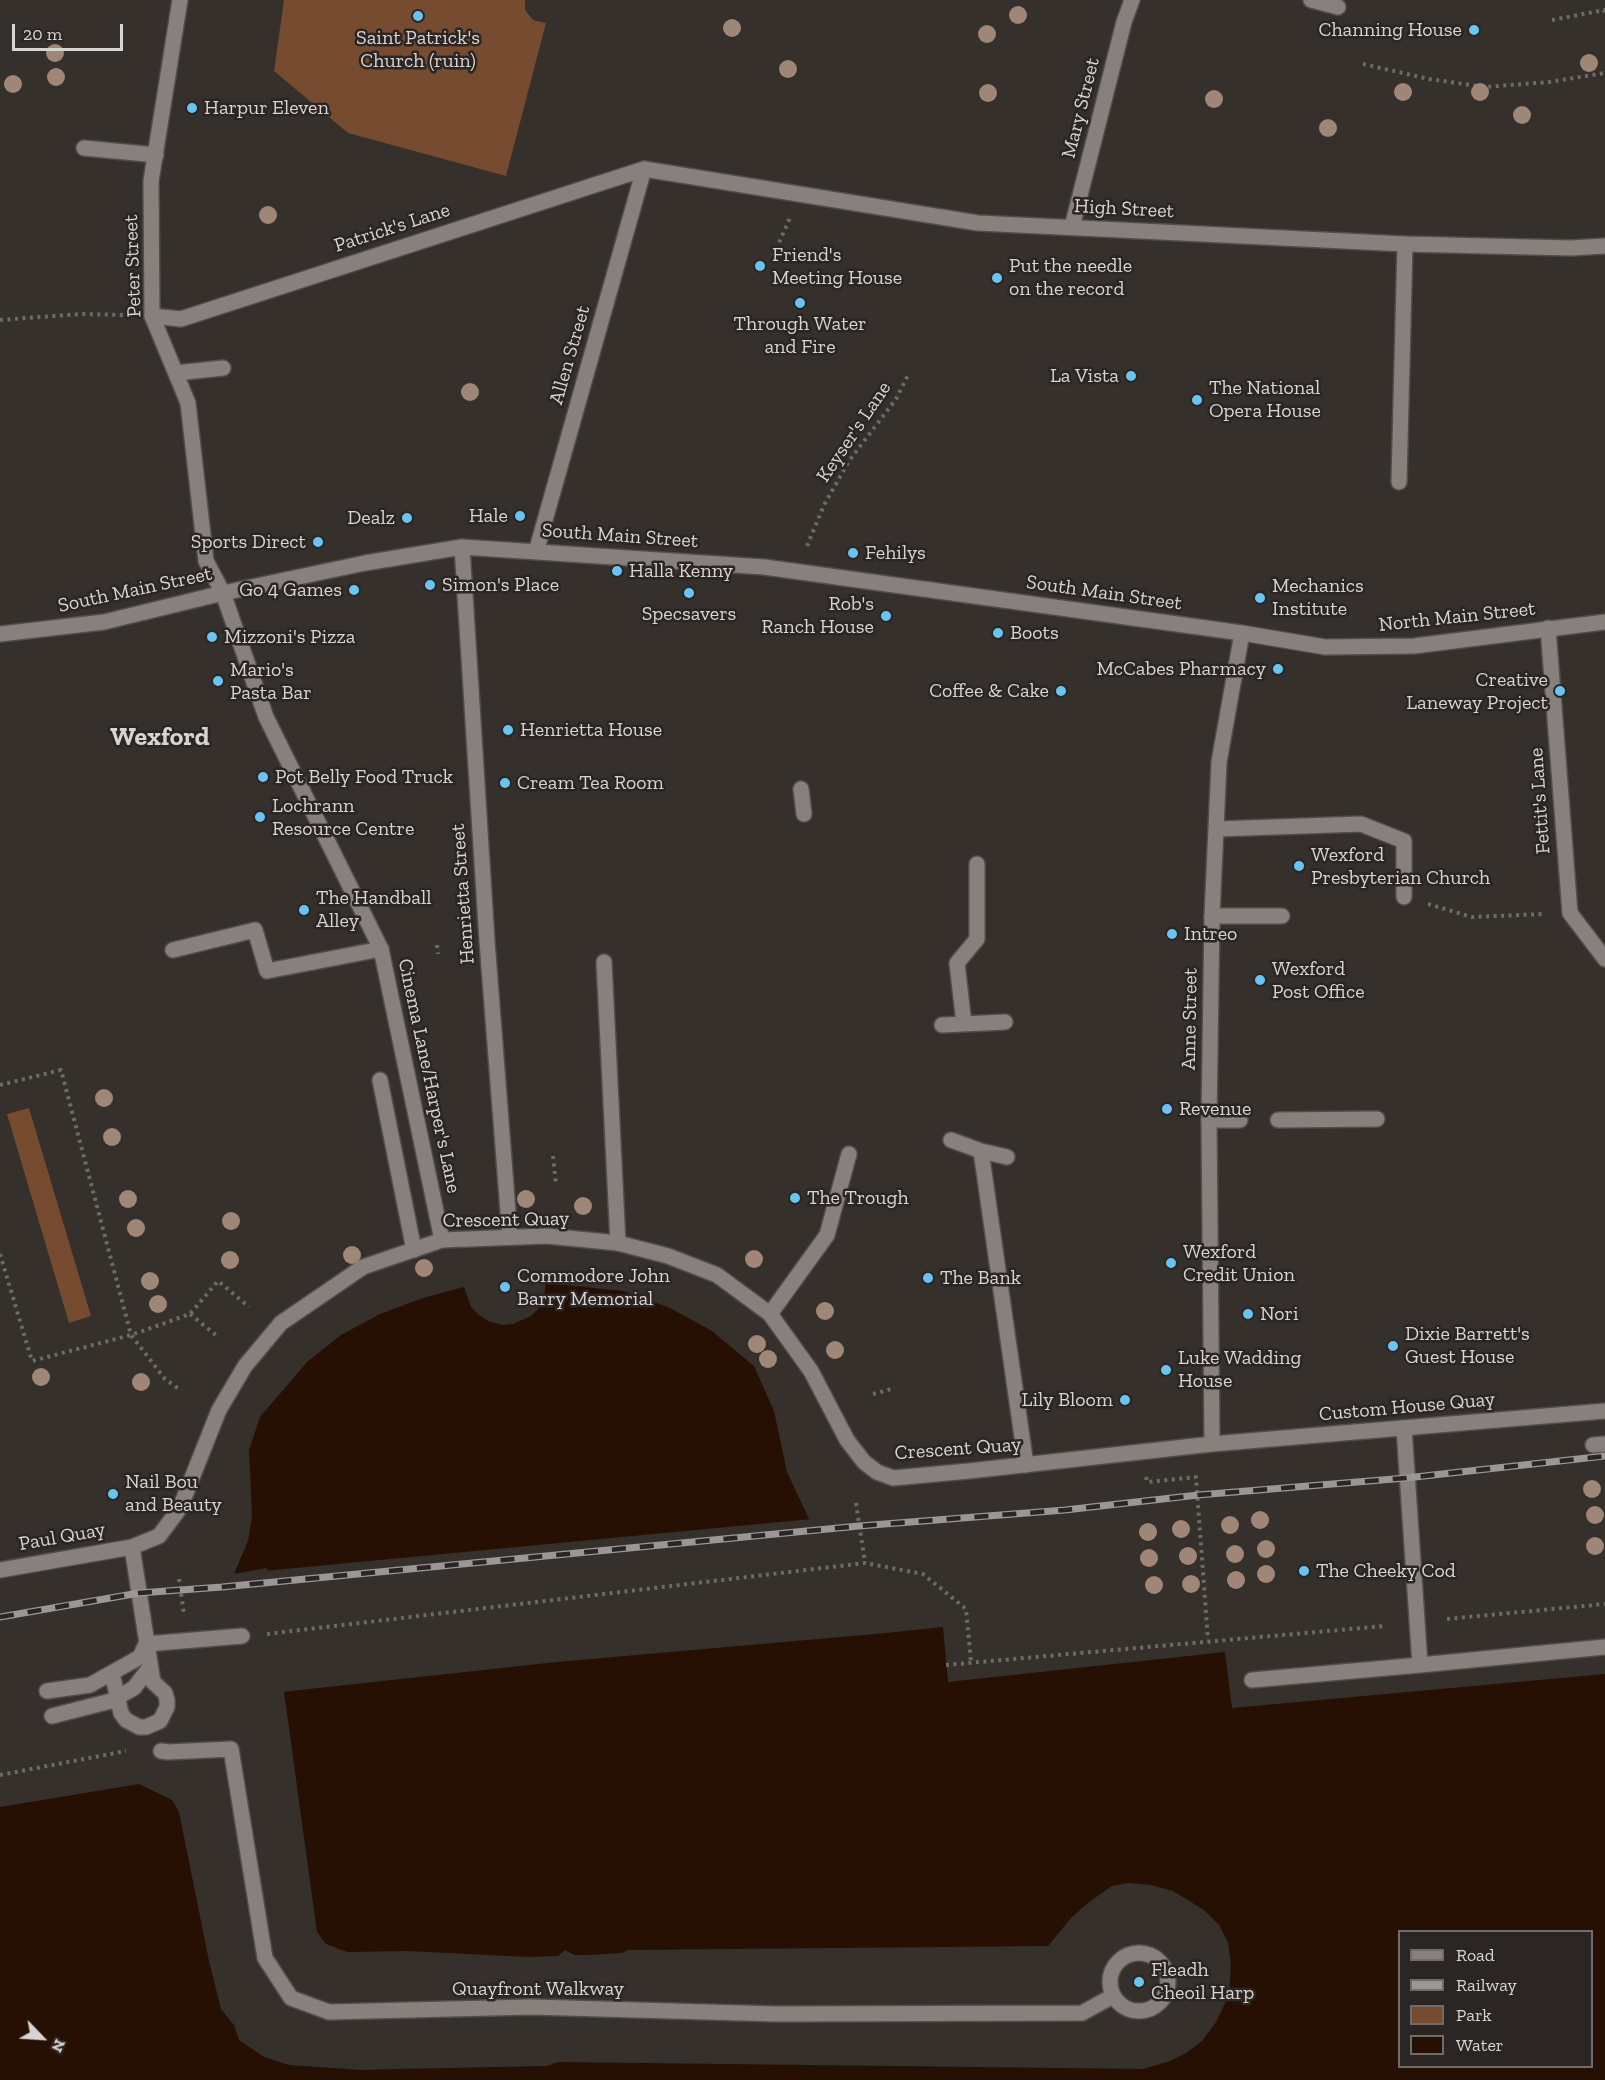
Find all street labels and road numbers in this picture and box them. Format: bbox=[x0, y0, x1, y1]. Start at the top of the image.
street label: Mary Street bbox=[1057, 55, 1105, 161]
street label: High Street bbox=[1073, 194, 1175, 224]
street label: Patrick's Lane bbox=[331, 198, 453, 258]
street label: Peter Street bbox=[119, 214, 147, 318]
street label: Allen Street bbox=[544, 303, 596, 407]
street label: Keyser's Lane bbox=[811, 377, 897, 487]
street label: South Main Street bbox=[541, 519, 699, 553]
street label: South Main Street bbox=[56, 562, 214, 618]
street label: South Main Street bbox=[1025, 570, 1183, 616]
street label: North Main Street bbox=[1377, 597, 1537, 637]
street label: Fettit's Lane bbox=[1524, 747, 1556, 855]
street label: Henrietta Street bbox=[446, 823, 480, 965]
street label: Cinema Lane/Harper's Lane bbox=[392, 956, 466, 1196]
street label: Anne Street bbox=[1177, 968, 1203, 1070]
street label: Crescent Quay bbox=[442, 1207, 570, 1233]
street label: Custom House Quay bbox=[1318, 1387, 1496, 1427]
street label: Crescent Quay bbox=[894, 1433, 1022, 1465]
street label: Paul Quay bbox=[17, 1518, 107, 1556]
street label: Quayfront Walkway bbox=[452, 1977, 624, 2001]

